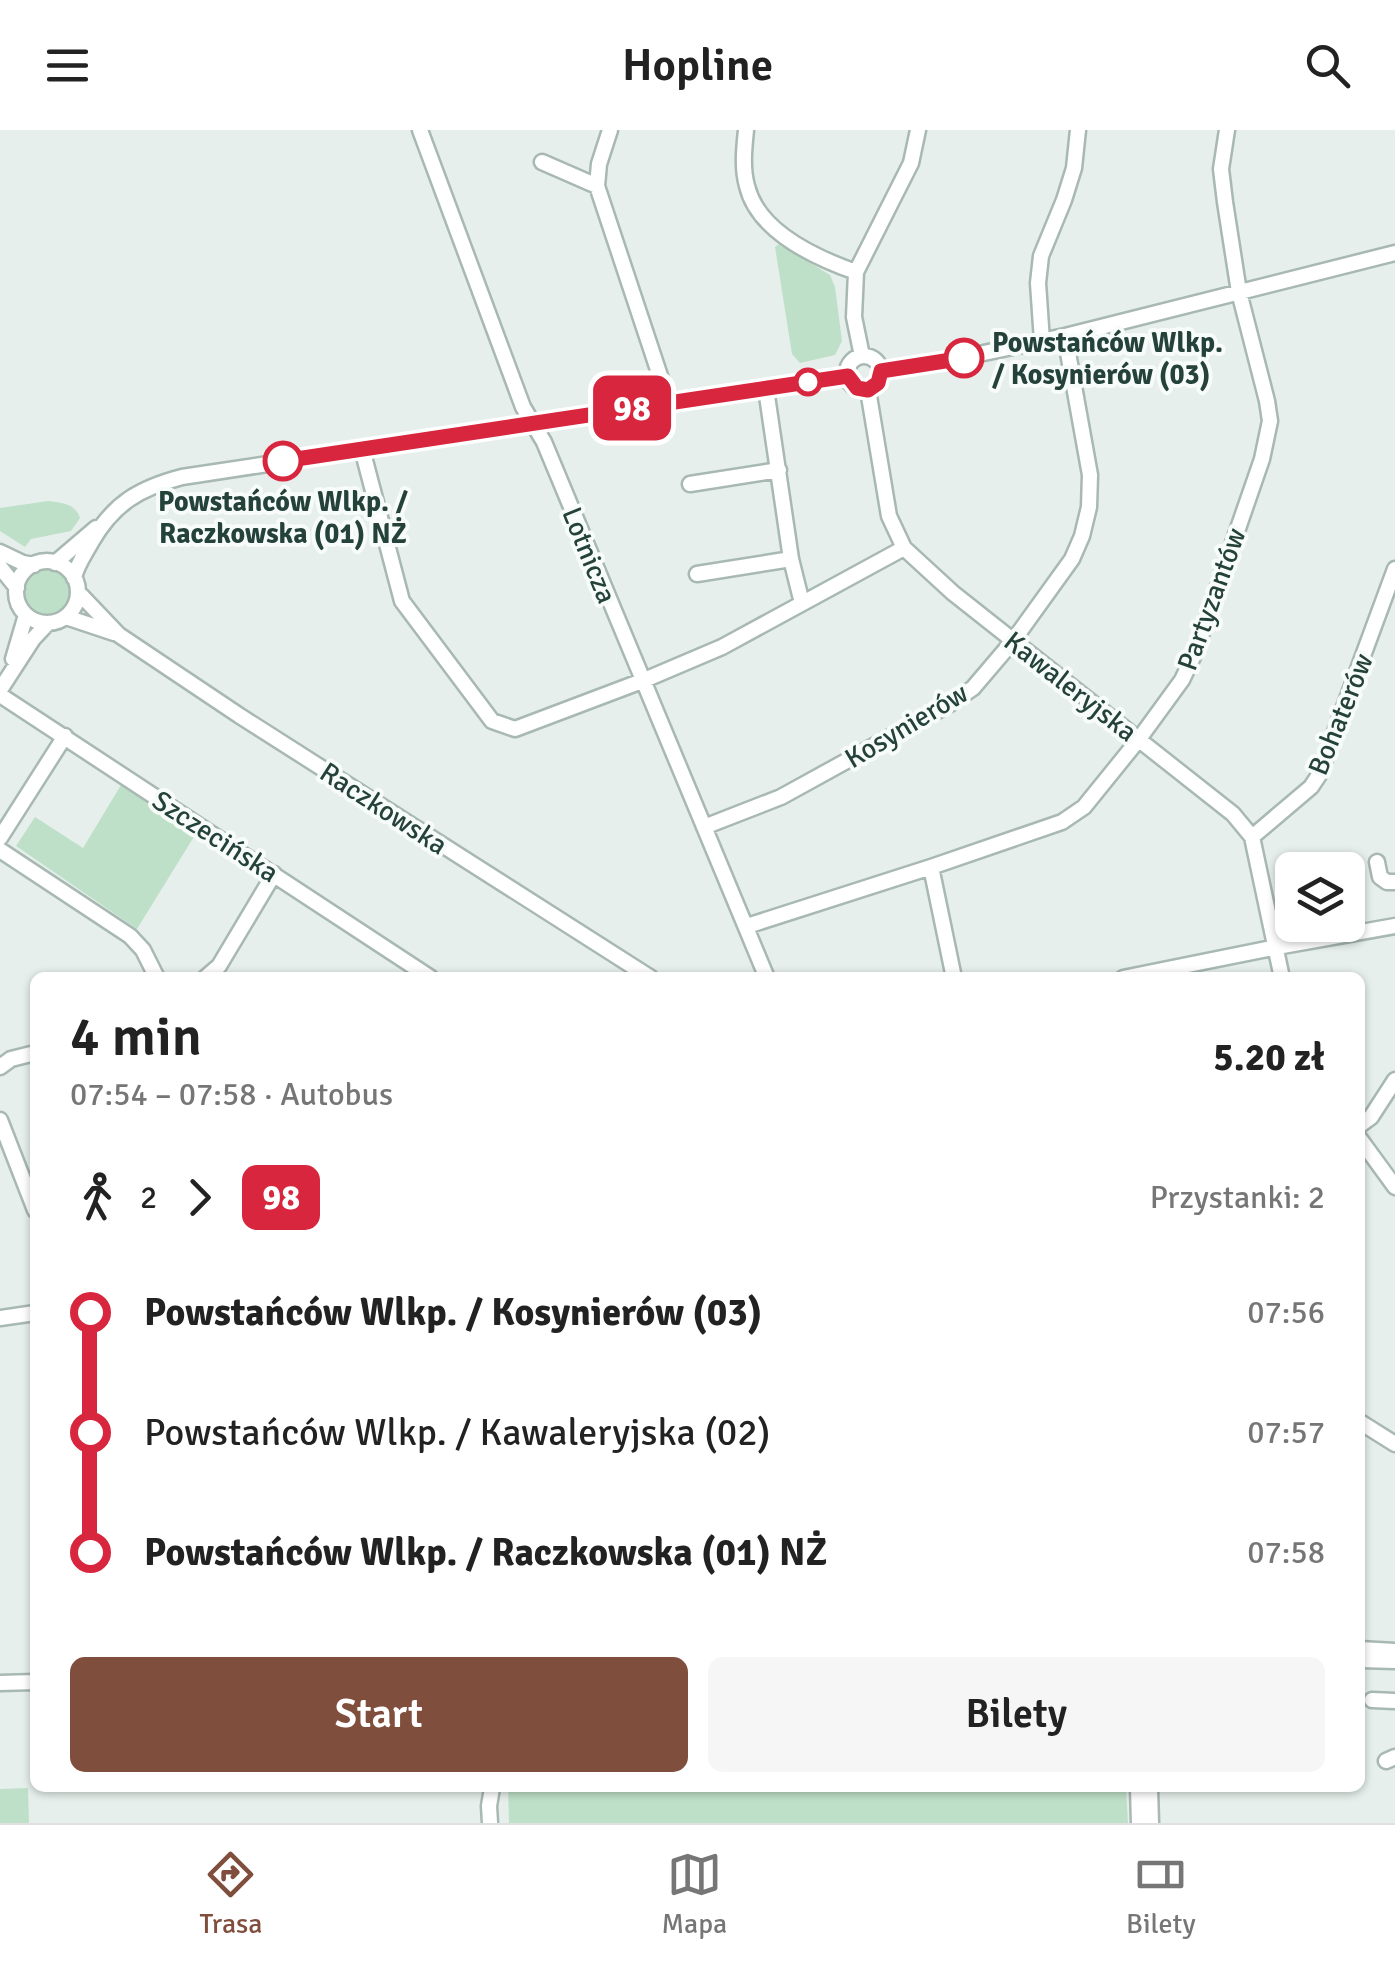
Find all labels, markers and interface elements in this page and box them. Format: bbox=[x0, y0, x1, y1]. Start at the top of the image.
icon: menu bbox=[40, 38, 95, 93]
text: Hopline bbox=[622, 38, 773, 93]
icon: search bbox=[1300, 38, 1355, 93]
place label: Powstańców Wlkp. / Kosynierów (03) bbox=[992, 326, 1223, 392]
marker: Powstańców Wlkp. / Kosynierów (03) bbox=[945, 339, 983, 377]
unlabelled marker bbox=[795, 369, 821, 395]
line badge: 98 bbox=[587, 376, 677, 440]
text: 98 bbox=[613, 387, 651, 430]
marker: Powstańców Wlkp. / Raczkowska (01) NŻ bbox=[264, 442, 302, 480]
place label: Powstańców Wlkp. / Raczkowska (01) NŻ bbox=[158, 485, 408, 551]
street label: Lotnicza bbox=[554, 502, 624, 608]
street label: Partyzantów bbox=[1170, 523, 1253, 675]
street label: Kawaleryjska bbox=[997, 624, 1144, 749]
street label: Bohaterów bbox=[1301, 648, 1381, 780]
street label: Kosynierów bbox=[839, 676, 974, 776]
street label: Raczkowska bbox=[313, 755, 453, 863]
street label: Szczecińska bbox=[146, 783, 285, 890]
map controls bbox=[1275, 852, 1365, 942]
button: layers bbox=[1275, 852, 1365, 942]
text: 4 min bbox=[70, 1003, 202, 1071]
text: 5.20 zł bbox=[1213, 1034, 1325, 1081]
text: 07:54 – 07:58 · Autobus bbox=[70, 1075, 393, 1114]
icon: walk bbox=[70, 1170, 125, 1225]
icon: forward bbox=[172, 1170, 227, 1225]
text: 98 bbox=[262, 1176, 300, 1219]
text: 2 bbox=[140, 1178, 157, 1217]
text: Przystanki: 2 bbox=[1150, 1178, 1325, 1217]
text: Powstańców Wlkp. / Kosynierów (03) bbox=[144, 1289, 762, 1336]
text: 07:56 bbox=[1247, 1293, 1325, 1332]
text: Powstańców Wlkp. / Kawaleryjska (02) bbox=[144, 1409, 770, 1456]
text: 07:57 bbox=[1247, 1413, 1325, 1452]
text: Powstańców Wlkp. / Raczkowska (01) NŻ bbox=[144, 1529, 828, 1576]
text: 07:58 bbox=[1247, 1533, 1325, 1572]
button: Start bbox=[70, 1657, 688, 1772]
button: Bilety bbox=[708, 1657, 1325, 1772]
tab: Trasa bbox=[199, 1847, 263, 1941]
tab: Mapa bbox=[661, 1847, 727, 1941]
tab: Bilety bbox=[1126, 1847, 1196, 1941]

